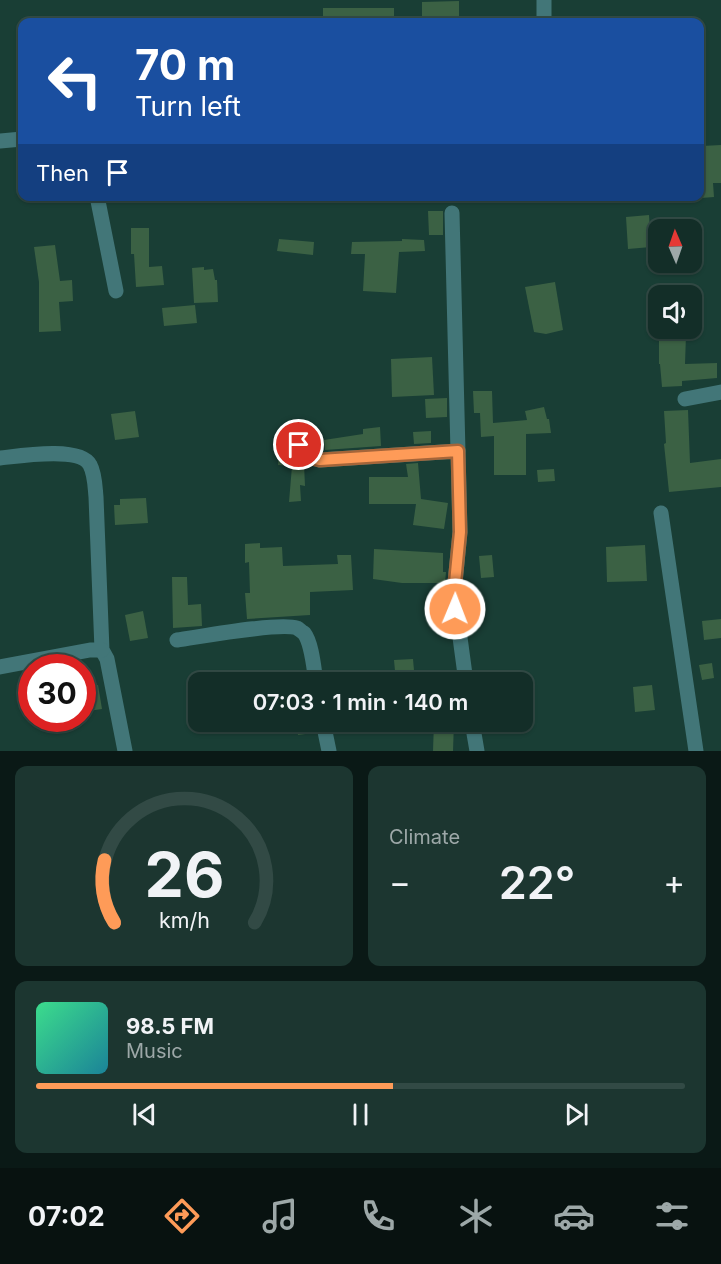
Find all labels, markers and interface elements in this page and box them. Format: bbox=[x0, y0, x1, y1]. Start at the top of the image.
text: 70 m bbox=[135, 39, 235, 90]
icon: left bbox=[36, 42, 114, 120]
text: Turn left bbox=[135, 90, 241, 123]
icon: arrive bbox=[101, 156, 134, 189]
text: Then bbox=[36, 160, 89, 186]
north arrow bbox=[648, 219, 702, 273]
map controls bbox=[648, 219, 702, 339]
button: sound bbox=[648, 285, 702, 339]
pin bbox=[273, 419, 324, 470]
icon: arrive bbox=[282, 428, 315, 461]
position arrow bbox=[423, 577, 487, 641]
speed limit sign: 30 bbox=[18, 654, 96, 732]
text: 07:03 · 1 min · 140 m bbox=[253, 689, 468, 715]
text: Climate bbox=[389, 825, 460, 849]
text: 26 bbox=[144, 837, 224, 912]
text: 22° bbox=[499, 855, 575, 910]
text: − bbox=[389, 862, 411, 902]
text: + bbox=[663, 862, 685, 902]
text: km/h bbox=[159, 907, 209, 933]
text: 98.5 FM bbox=[126, 1013, 214, 1039]
text: Music bbox=[126, 1039, 183, 1063]
icon: previous bbox=[128, 1098, 161, 1131]
icon: pause bbox=[344, 1098, 377, 1131]
icon: next bbox=[560, 1098, 593, 1131]
icon: directions bbox=[161, 1195, 203, 1237]
icon: music bbox=[259, 1195, 301, 1237]
icon: phone bbox=[357, 1195, 399, 1237]
icon: climate bbox=[455, 1195, 497, 1237]
icon: car bbox=[553, 1195, 595, 1237]
icon: filters bbox=[651, 1195, 693, 1237]
text: 07:02 bbox=[28, 1200, 105, 1233]

